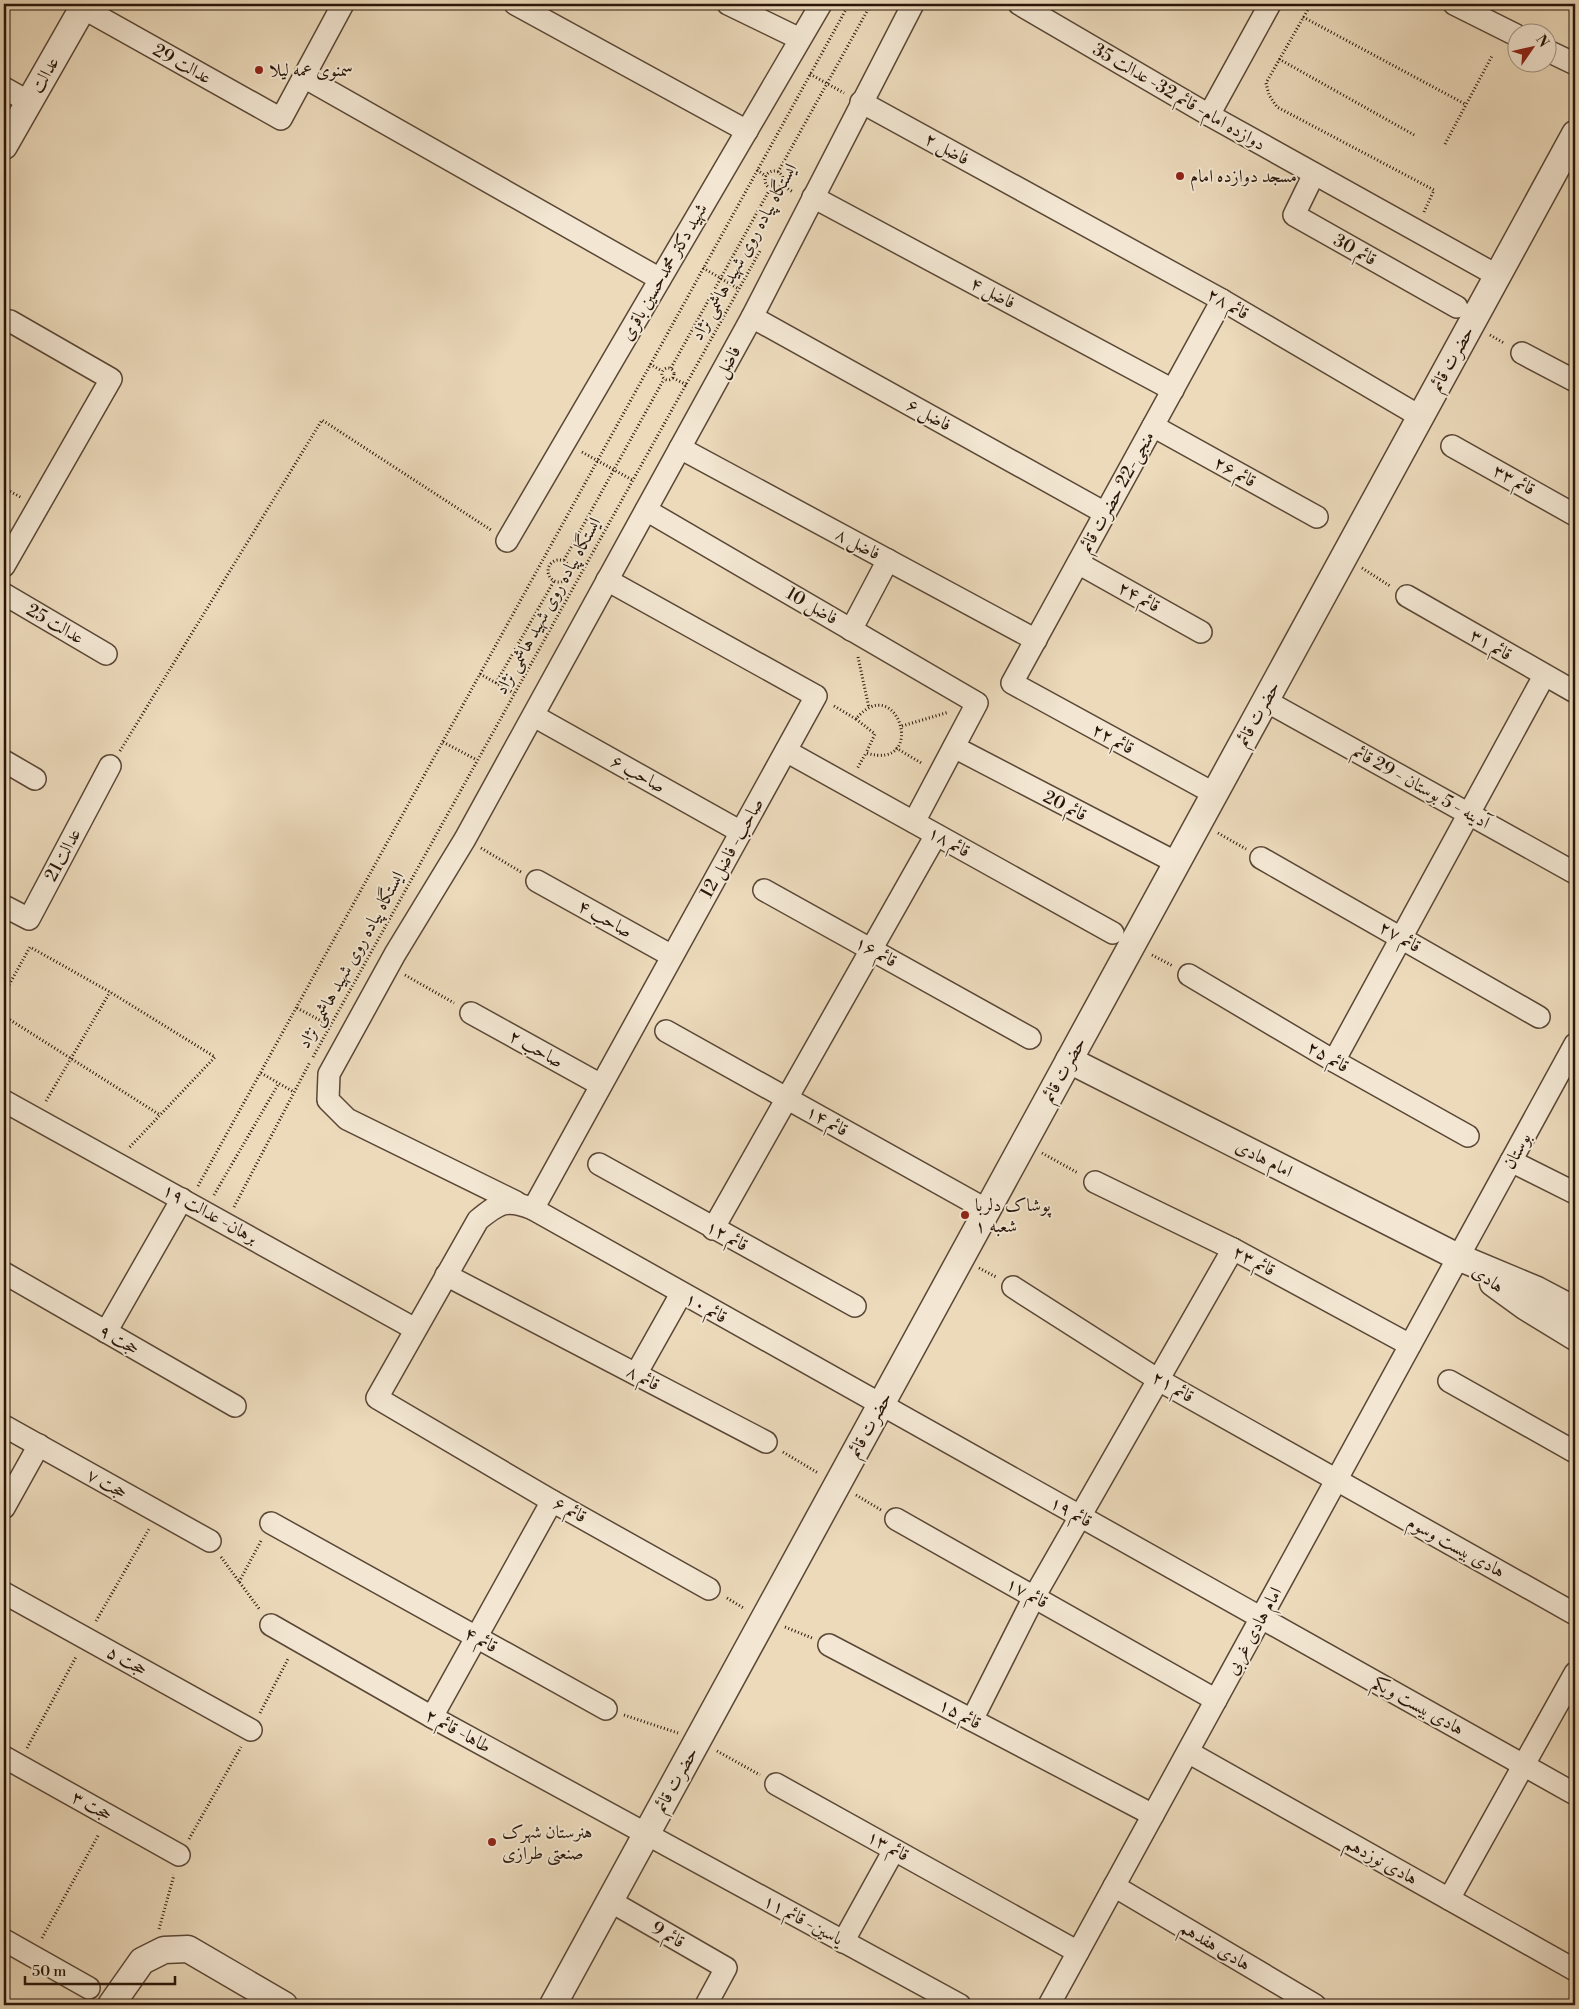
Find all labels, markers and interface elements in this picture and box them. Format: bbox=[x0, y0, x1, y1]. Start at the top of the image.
north arrow bbox=[1506, 22, 1556, 72]
text: N bbox=[1531, 32, 1553, 51]
street label: دوازده امام- قائم 32- عدالت 35 bbox=[1087, 38, 1269, 159]
street label: عدالت 29 bbox=[149, 39, 215, 89]
street label: عدالت bbox=[25, 53, 65, 97]
place label: سمنوی عمه لیلا bbox=[269, 59, 353, 82]
marker: سمنوی عمه لیلا bbox=[253, 64, 265, 76]
street label: فاضل ۲ bbox=[920, 127, 973, 172]
street label: ایستگاه پیاده روی شهید هاشمی نژاد bbox=[685, 159, 804, 346]
place label: مسجد دوازده امام bbox=[1190, 165, 1297, 192]
marker: مسجد دوازده امام bbox=[1174, 170, 1186, 182]
street label: شهید دکتر محمدحسین باقری bbox=[615, 199, 713, 345]
street label: قائم 30 bbox=[1327, 229, 1381, 275]
street label: فاضل ۴ bbox=[966, 272, 1020, 315]
street label: قائم ۲۸ bbox=[1201, 283, 1253, 329]
street label: حضرت قائم bbox=[1425, 322, 1483, 398]
street label: فاضل bbox=[710, 342, 747, 383]
street label: فاضل ۶ bbox=[902, 393, 955, 438]
street label: منجی-22 حضرت قائم bbox=[1074, 427, 1163, 559]
street label: قائم ۲۶ bbox=[1208, 451, 1260, 496]
street label: قائم ۳۳ bbox=[1487, 459, 1539, 504]
street label: ایستگاه پیاده روی شهید هاشمی نژاد bbox=[489, 513, 608, 700]
street label: فاضل ۸ bbox=[831, 523, 885, 566]
street label: قائم ۲۴ bbox=[1112, 576, 1164, 621]
street label: فاضل 10 bbox=[781, 582, 842, 631]
street label: عدالت 25 bbox=[22, 598, 88, 650]
street label: قائم ۳۱ bbox=[1464, 624, 1516, 670]
street label: حضرت قائم bbox=[1231, 677, 1289, 753]
street label: قائم ۲۲ bbox=[1086, 718, 1138, 763]
street label: آدینه - 5 بوستان - 29 قائم bbox=[1346, 740, 1496, 839]
street label: صاحب ۶ bbox=[607, 750, 669, 798]
street label: قائم 20 bbox=[1037, 785, 1091, 830]
street label: صاحب- فاضل 12 bbox=[695, 794, 770, 903]
street label: قائم ۱۸ bbox=[922, 821, 974, 866]
street label: 21عدالت bbox=[40, 825, 86, 885]
street label: ایستگاه پیاده روی شهید هاشمی نژاد bbox=[292, 867, 411, 1054]
street label: صاحب ۴ bbox=[574, 895, 636, 943]
street label: قائم ۲۷ bbox=[1373, 916, 1425, 962]
street label: قائم ۱۶ bbox=[849, 931, 901, 976]
street label: صاحب ۲ bbox=[505, 1025, 567, 1073]
street label: حضرت قائم bbox=[1037, 1033, 1095, 1109]
street label: قائم ۲۵ bbox=[1301, 1036, 1353, 1082]
street label: قائم ۱۴ bbox=[800, 1100, 852, 1145]
street label: بوستان bbox=[1498, 1129, 1536, 1173]
street label: امام هادی bbox=[1230, 1135, 1296, 1187]
street label: برهان- عدالت ۱۹ bbox=[158, 1178, 262, 1250]
place label: پوشاک دلربا شعبه ۱ bbox=[975, 1194, 1052, 1238]
marker: پوشاک دلربا شعبه ۱ bbox=[959, 1209, 971, 1221]
street label: قائم ۱۲ bbox=[700, 1215, 752, 1260]
street label: قائم ۲۳ bbox=[1227, 1240, 1279, 1285]
street label: هادی bbox=[1467, 1260, 1509, 1298]
street label: قائم ۱۰ bbox=[679, 1287, 731, 1332]
street label: حجت ۹ bbox=[95, 1319, 143, 1361]
street label: قائم ۸ bbox=[621, 1360, 664, 1400]
street label: قائم ۲۱ bbox=[1146, 1366, 1198, 1412]
street label: حضرت قائم bbox=[843, 1388, 901, 1464]
street label: حجت ۷ bbox=[83, 1464, 131, 1504]
street label: قائم ۱۹ bbox=[1044, 1491, 1096, 1536]
street label: قائم ۶ bbox=[547, 1492, 591, 1532]
street label: هادی بیست وسوم bbox=[1401, 1511, 1509, 1587]
street label: قائم ۱۷ bbox=[1000, 1572, 1052, 1617]
street label: امام هادی غربی bbox=[1221, 1583, 1291, 1681]
street label: قائم ۴ bbox=[458, 1622, 502, 1662]
street label: حجت ۵ bbox=[103, 1641, 151, 1681]
street label: هادی بیست ویکم bbox=[1366, 1671, 1468, 1745]
street label: قائم ۱۵ bbox=[933, 1693, 985, 1738]
street label: طاها- قائم ۲ bbox=[419, 1704, 495, 1762]
street label: حضرت قائم bbox=[649, 1743, 707, 1819]
street label: حجت ۳ bbox=[68, 1786, 116, 1826]
place label: هنرستان شهرک صنعتی طرازی bbox=[502, 1821, 592, 1866]
street label: قائم ۱۳ bbox=[861, 1825, 913, 1870]
street label: هادی نوزدهم bbox=[1338, 1831, 1422, 1895]
marker: هنرستان شهرک صنعتی طرازی bbox=[486, 1836, 498, 1848]
street label: یاسین- قائم ۱۱ bbox=[757, 1889, 848, 1955]
street label: قائم 9 bbox=[645, 1916, 689, 1957]
street label: هادی هفدهم bbox=[1173, 1916, 1255, 1980]
scale bar bbox=[25, 1954, 175, 1986]
text: 50 m bbox=[32, 1962, 66, 1981]

